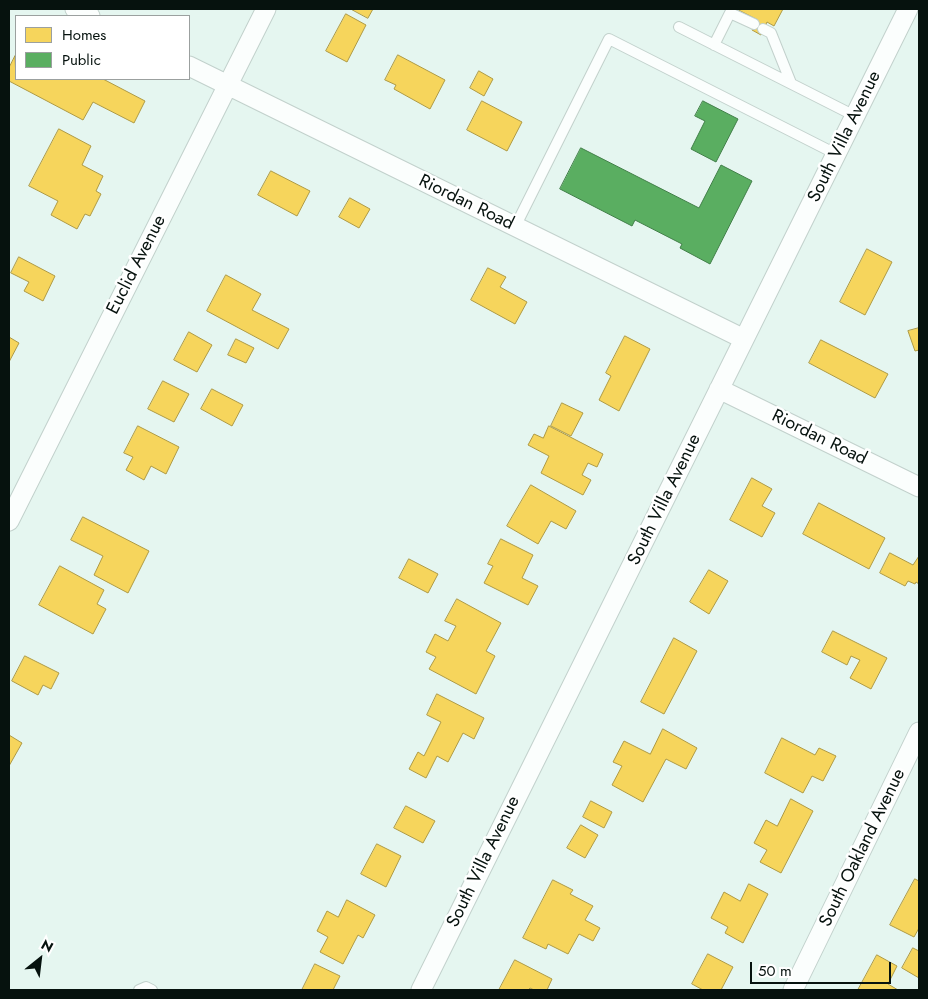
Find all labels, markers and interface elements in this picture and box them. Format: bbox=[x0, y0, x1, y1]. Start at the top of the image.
legend bbox=[15, 15, 190, 80]
text: Homes bbox=[62, 24, 106, 46]
text: Public bbox=[62, 49, 101, 71]
street label: South Villa Avenue bbox=[804, 68, 886, 206]
street label: Riordan Road bbox=[415, 171, 517, 235]
street label: Euclid Avenue bbox=[103, 212, 171, 318]
street label: Riordan Road bbox=[768, 406, 870, 470]
street label: South Villa Avenue bbox=[624, 431, 706, 569]
street label: South Oakland Avenue bbox=[815, 765, 911, 931]
street label: South Villa Avenue bbox=[443, 793, 525, 931]
north arrow bbox=[15, 934, 65, 984]
text: N bbox=[38, 934, 57, 957]
scale bar bbox=[753, 952, 894, 984]
text: 50 m bbox=[758, 960, 792, 982]

